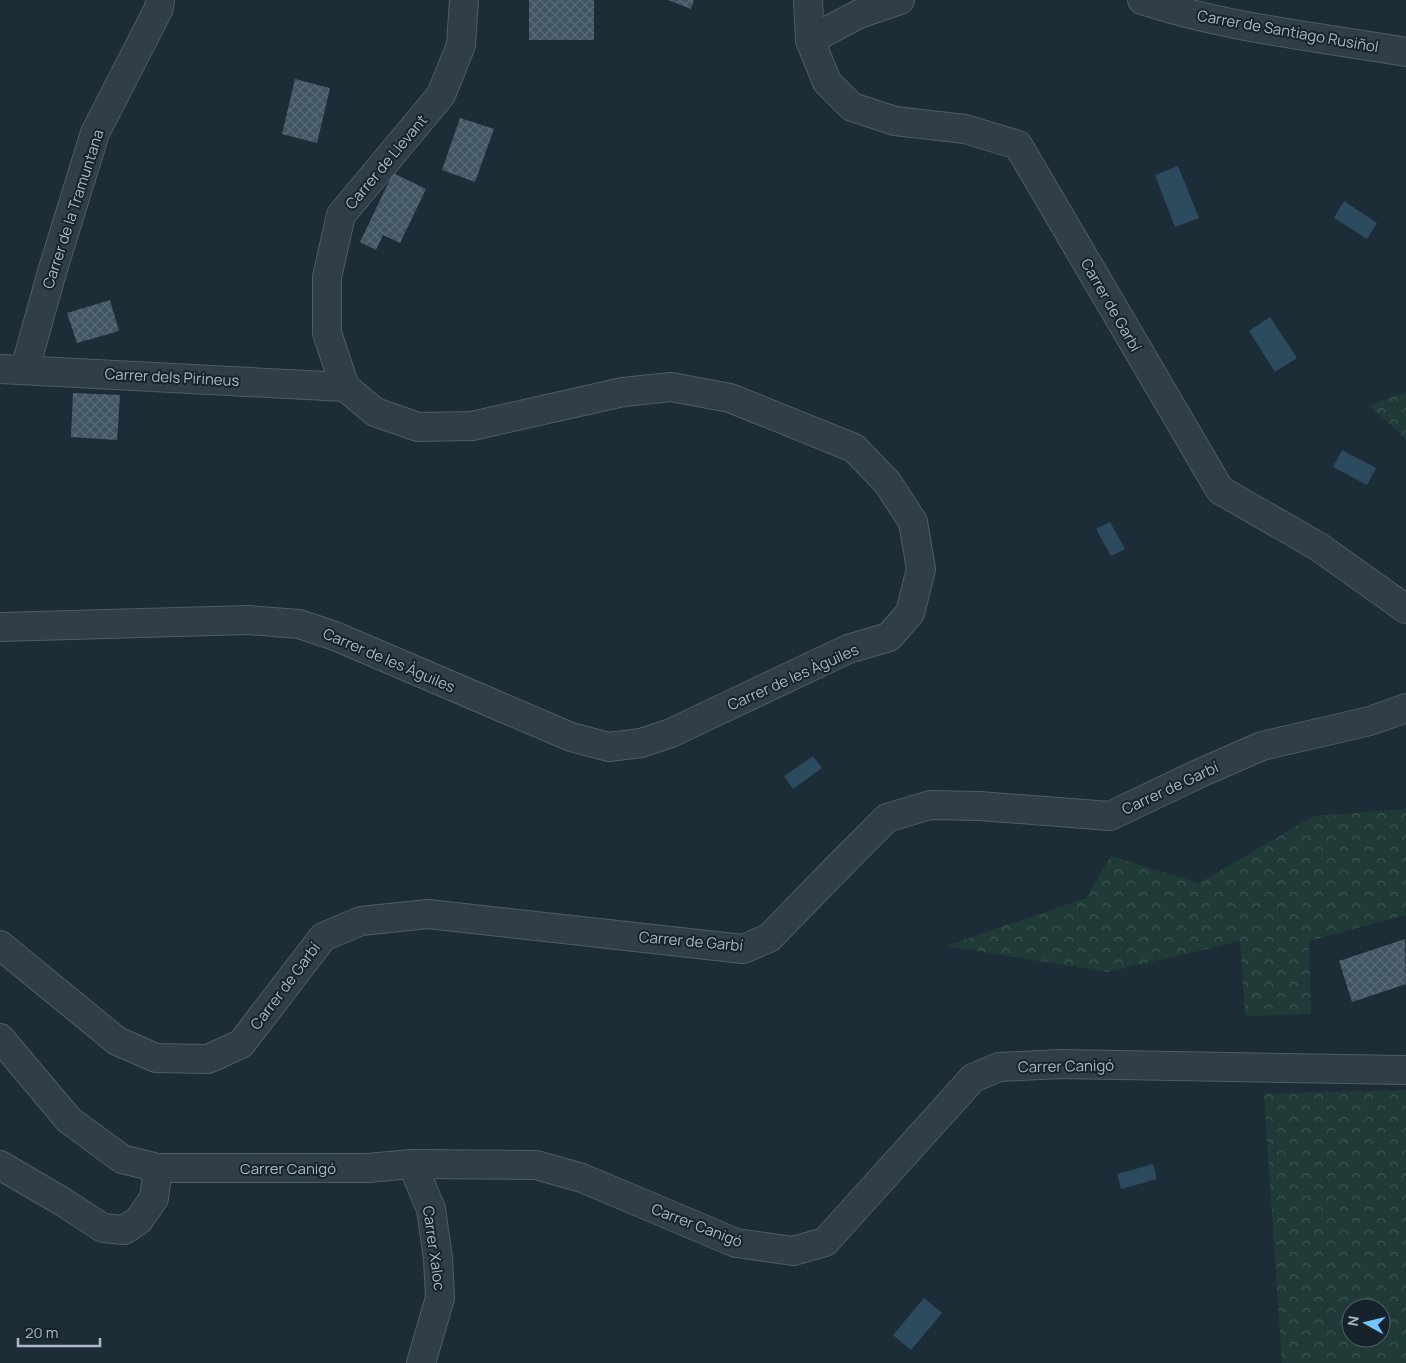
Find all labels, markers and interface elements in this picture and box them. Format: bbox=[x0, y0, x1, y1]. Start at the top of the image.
street label: Carrer de Santiago Rusiñol bbox=[1196, 5, 1380, 57]
street label: Carrer de Llevant bbox=[340, 110, 432, 214]
street label: Carrer de la Tramuntana bbox=[37, 127, 109, 291]
street label: Carrer de Garbí bbox=[1076, 255, 1146, 356]
street label: Carrer dels Pirineus bbox=[104, 363, 240, 391]
street label: Carrer de les Àguiles bbox=[320, 623, 458, 697]
street label: Carrer de les Àguiles bbox=[724, 639, 862, 715]
street label: Carrer de Garbí bbox=[1118, 756, 1222, 820]
street label: Carrer de Garbí bbox=[638, 926, 744, 956]
street label: Carrer de Garbí bbox=[245, 938, 325, 1034]
street label: Carrer Canigó bbox=[1018, 1055, 1114, 1077]
street label: Carrer Canigó bbox=[240, 1158, 336, 1179]
street label: Carrer Canigó bbox=[648, 1198, 746, 1252]
street label: Carrer Xaloc bbox=[418, 1204, 450, 1292]
north arrow bbox=[1341, 1298, 1391, 1348]
text: N bbox=[1343, 1315, 1363, 1327]
scale bar bbox=[18, 1316, 100, 1348]
text: 20 m bbox=[25, 1322, 58, 1343]

